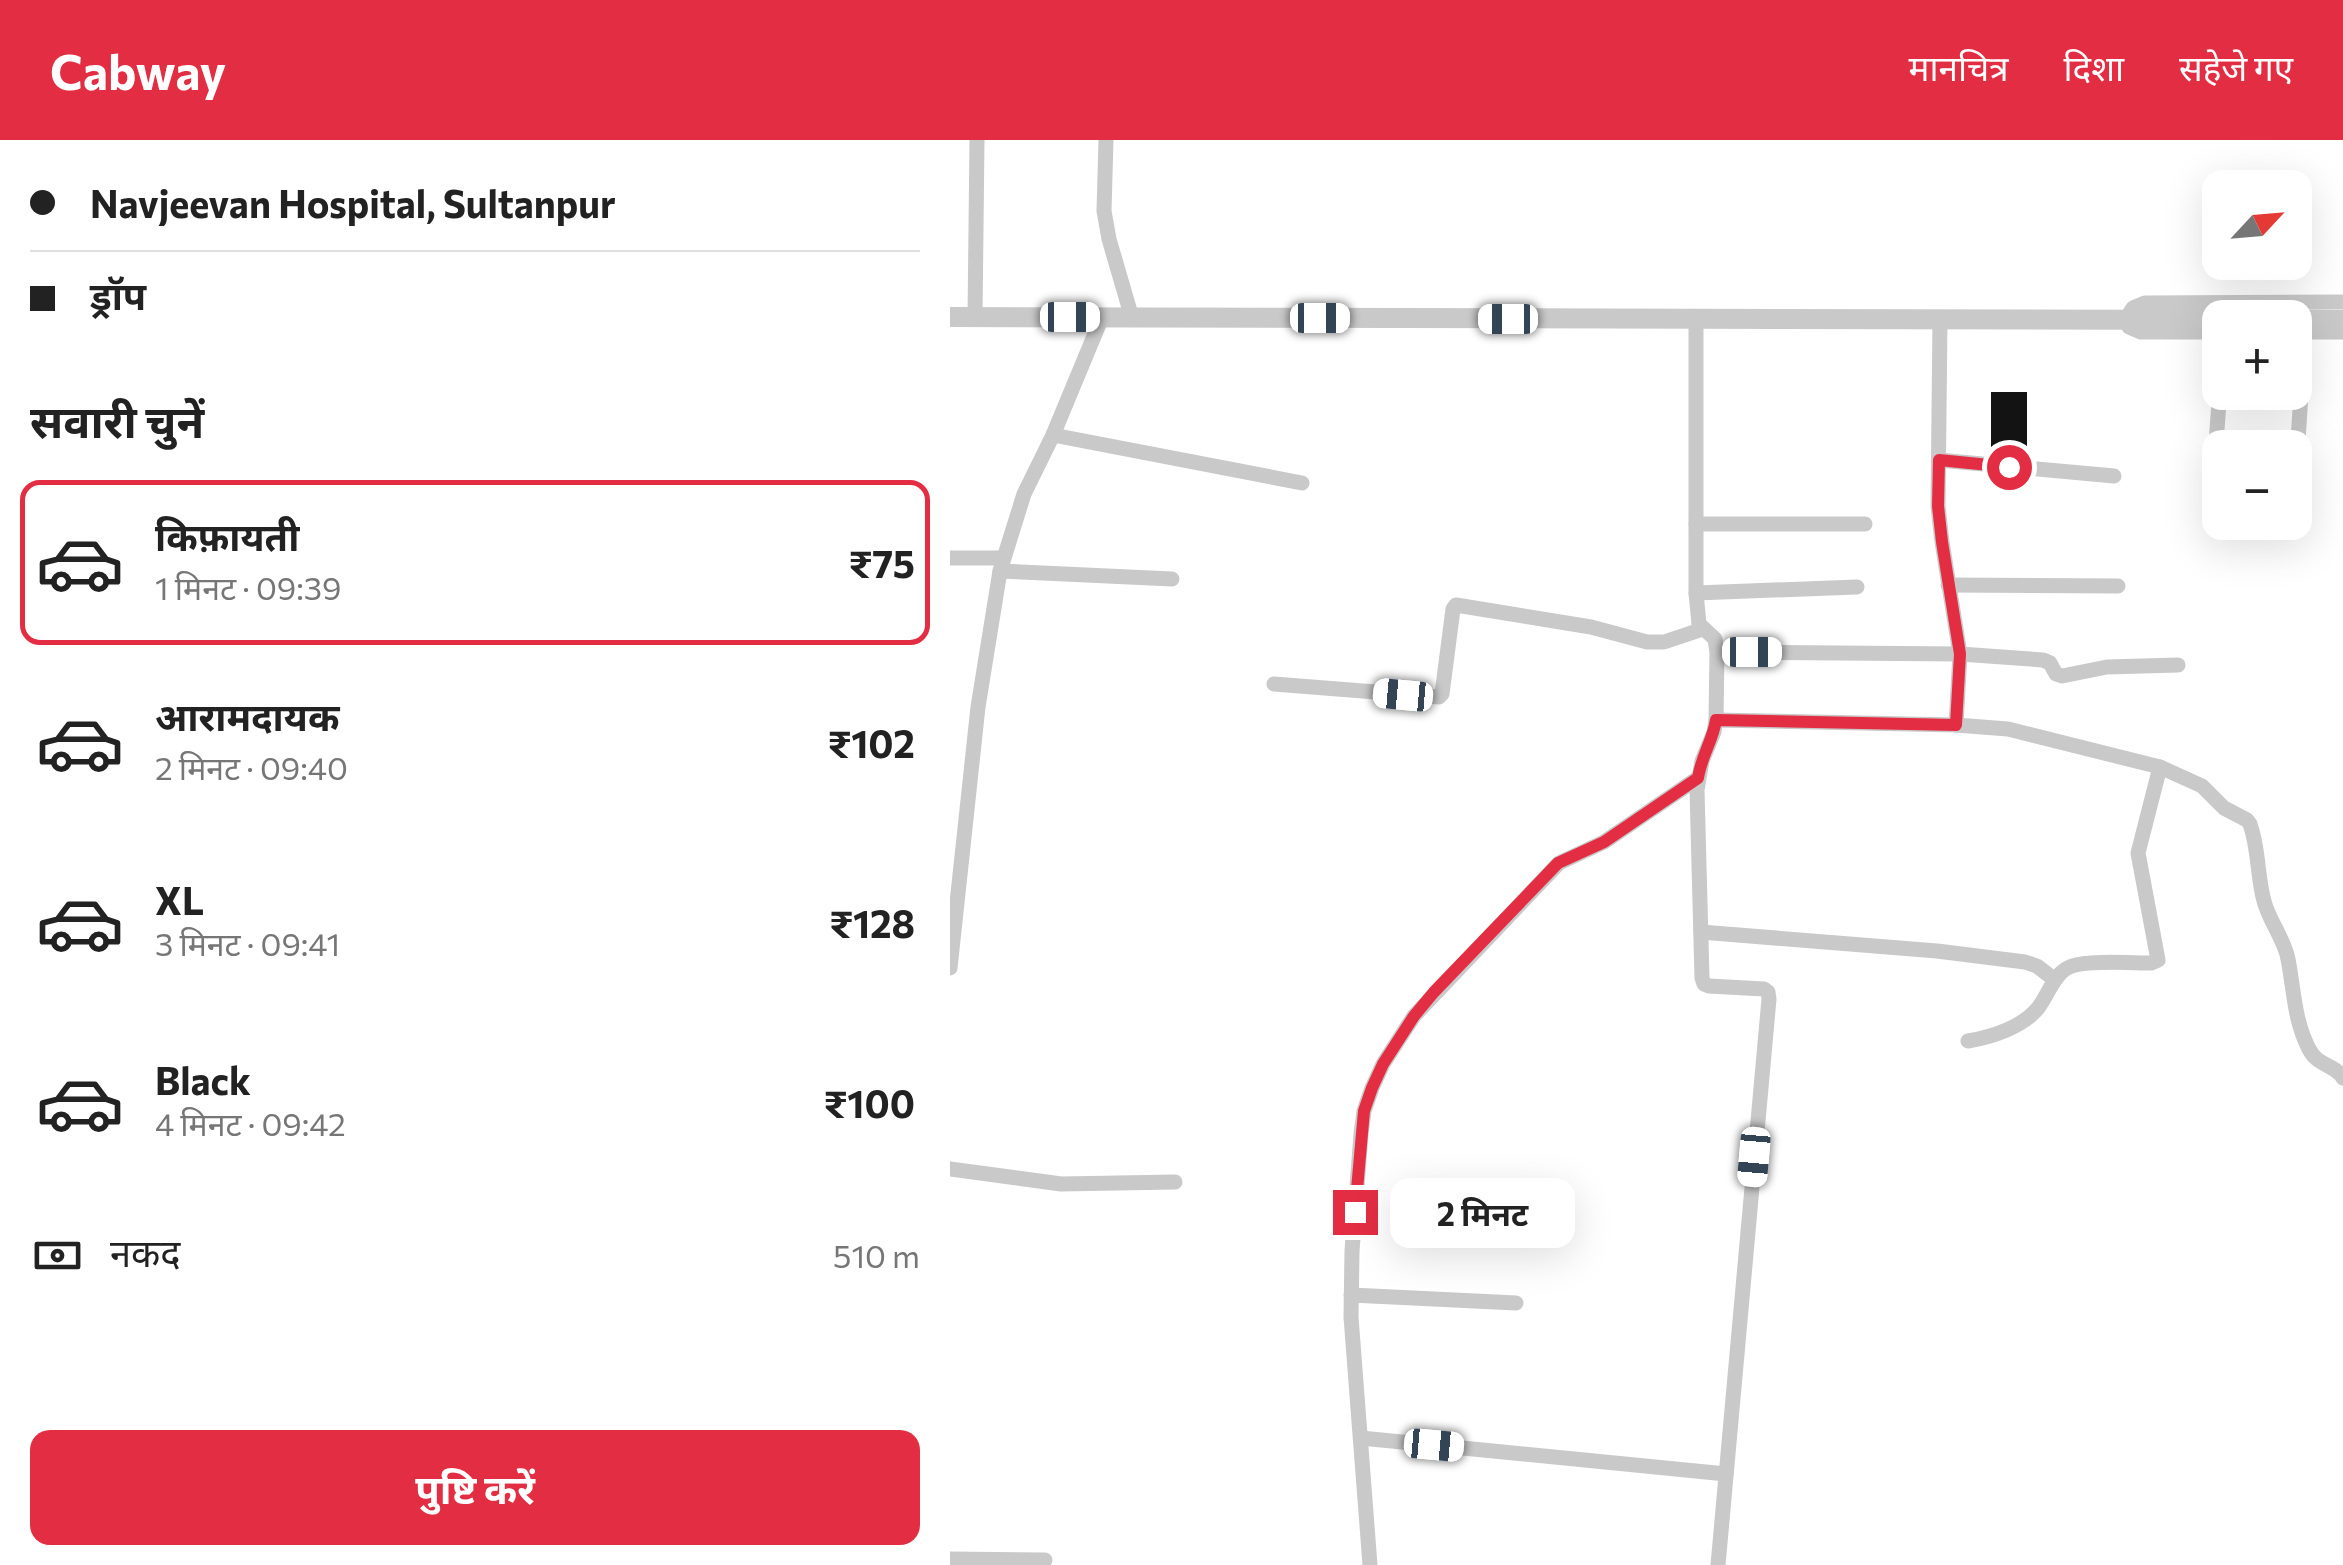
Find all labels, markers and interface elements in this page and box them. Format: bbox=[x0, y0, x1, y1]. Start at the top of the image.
text: Cabway bbox=[50, 41, 226, 100]
text: मानचित्र bbox=[1908, 45, 2009, 88]
text: दिशा bbox=[2064, 45, 2124, 88]
text: सहेजे गए bbox=[2179, 45, 2293, 88]
north arrow bbox=[2202, 170, 2312, 280]
map controls bbox=[2202, 170, 2312, 540]
text: Navjeevan Hospital, Sultanpur bbox=[90, 179, 616, 226]
text: ड्रॉप bbox=[90, 271, 146, 318]
button: + bbox=[2202, 300, 2312, 410]
car bbox=[1040, 302, 1100, 332]
car bbox=[1290, 303, 1350, 333]
car bbox=[1478, 304, 1538, 334]
text: सवारी चुनें bbox=[30, 392, 204, 447]
button: − bbox=[2202, 430, 2312, 540]
route start bbox=[1987, 445, 2032, 490]
text: किफ़ायती bbox=[155, 512, 299, 559]
icon: car bbox=[35, 518, 125, 608]
text: ₹75 bbox=[849, 539, 915, 586]
text: 1 मिनट · 09:39 bbox=[155, 567, 341, 607]
car bbox=[1722, 637, 1782, 667]
car bbox=[1372, 677, 1434, 713]
text: आरामदायक bbox=[155, 692, 339, 739]
icon: car bbox=[35, 698, 125, 788]
text: ₹102 bbox=[828, 719, 915, 766]
text: 2 मिनट · 09:40 bbox=[155, 747, 348, 787]
text: XL bbox=[155, 876, 204, 923]
icon: car bbox=[35, 878, 125, 968]
text: ₹128 bbox=[829, 899, 915, 946]
text: 3 मिनट · 09:41 bbox=[155, 923, 340, 963]
text: Black bbox=[155, 1056, 251, 1103]
icon: car bbox=[35, 1058, 125, 1148]
text: ₹100 bbox=[824, 1079, 915, 1126]
text: 4 मिनट · 09:42 bbox=[155, 1103, 346, 1143]
car bbox=[1736, 1126, 1772, 1188]
callout: 2 मिनट bbox=[1390, 1177, 1575, 1247]
route end bbox=[1333, 1190, 1378, 1235]
text: 2 मिनट bbox=[1437, 1193, 1528, 1233]
icon: cash bbox=[30, 1228, 85, 1283]
text: नकद bbox=[110, 1228, 180, 1275]
text: 510 m bbox=[833, 1235, 920, 1275]
car bbox=[1403, 1427, 1465, 1463]
button: पुष्टि करें bbox=[30, 1430, 920, 1545]

